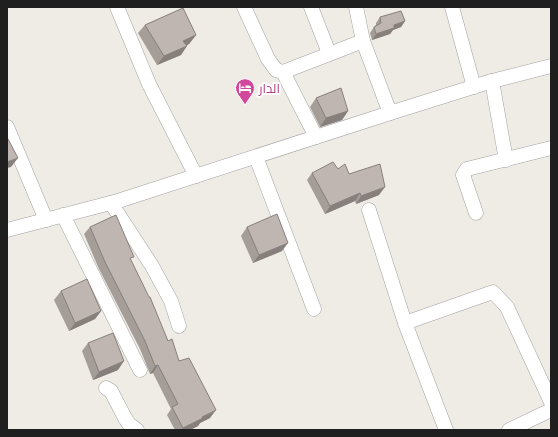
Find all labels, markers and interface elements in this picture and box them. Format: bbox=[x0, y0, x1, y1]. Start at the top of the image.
hotel icon: الدار bbox=[234, 77, 256, 105]
place label: الدار bbox=[258, 81, 280, 96]

